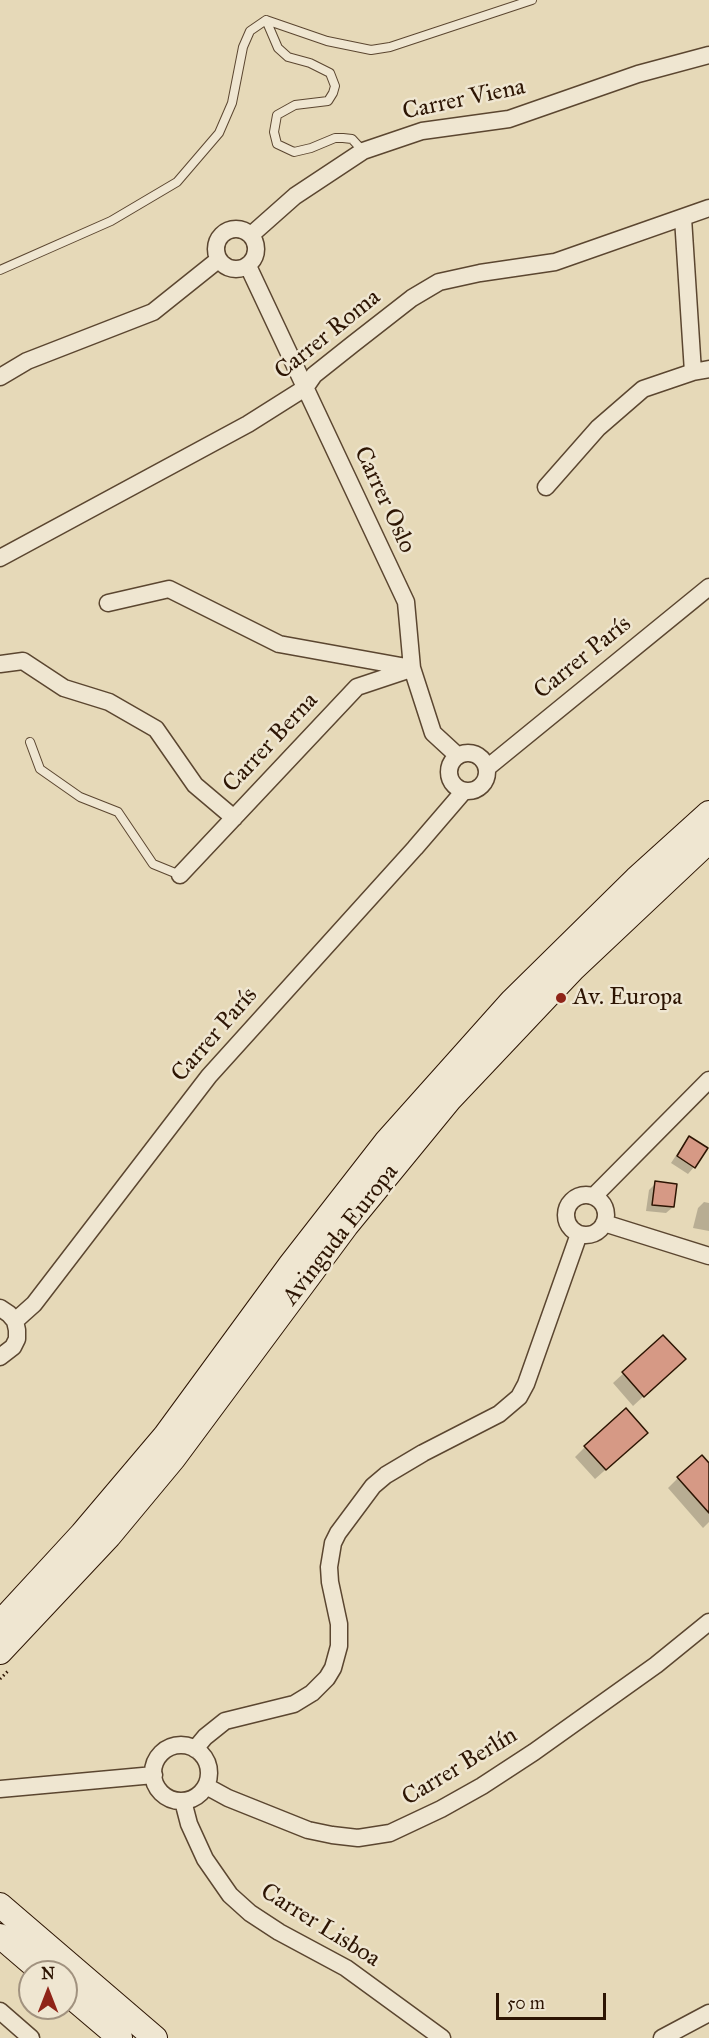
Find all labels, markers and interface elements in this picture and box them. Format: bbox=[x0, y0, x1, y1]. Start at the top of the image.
street label: Carrer Viena bbox=[400, 73, 528, 127]
street label: Carrer Roma bbox=[269, 284, 387, 386]
street label: Carrer Oslo bbox=[347, 442, 421, 558]
street label: Carrer París bbox=[529, 610, 637, 706]
street label: Carrer Berna bbox=[217, 687, 325, 799]
street label: Carrer París bbox=[166, 982, 264, 1088]
place label: Av. Europa bbox=[573, 984, 682, 1012]
marker: Av. Europa bbox=[554, 991, 568, 1005]
street label: Avinguda Europa bbox=[277, 1159, 405, 1311]
street label: Carrer Berlín bbox=[397, 1721, 523, 1813]
street label: Carrer Lisboa bbox=[255, 1878, 385, 1974]
north arrow bbox=[18, 1960, 78, 2020]
text: N bbox=[41, 1964, 55, 1983]
scale bar bbox=[499, 1981, 608, 2019]
text: 50 m bbox=[507, 1992, 545, 2014]

